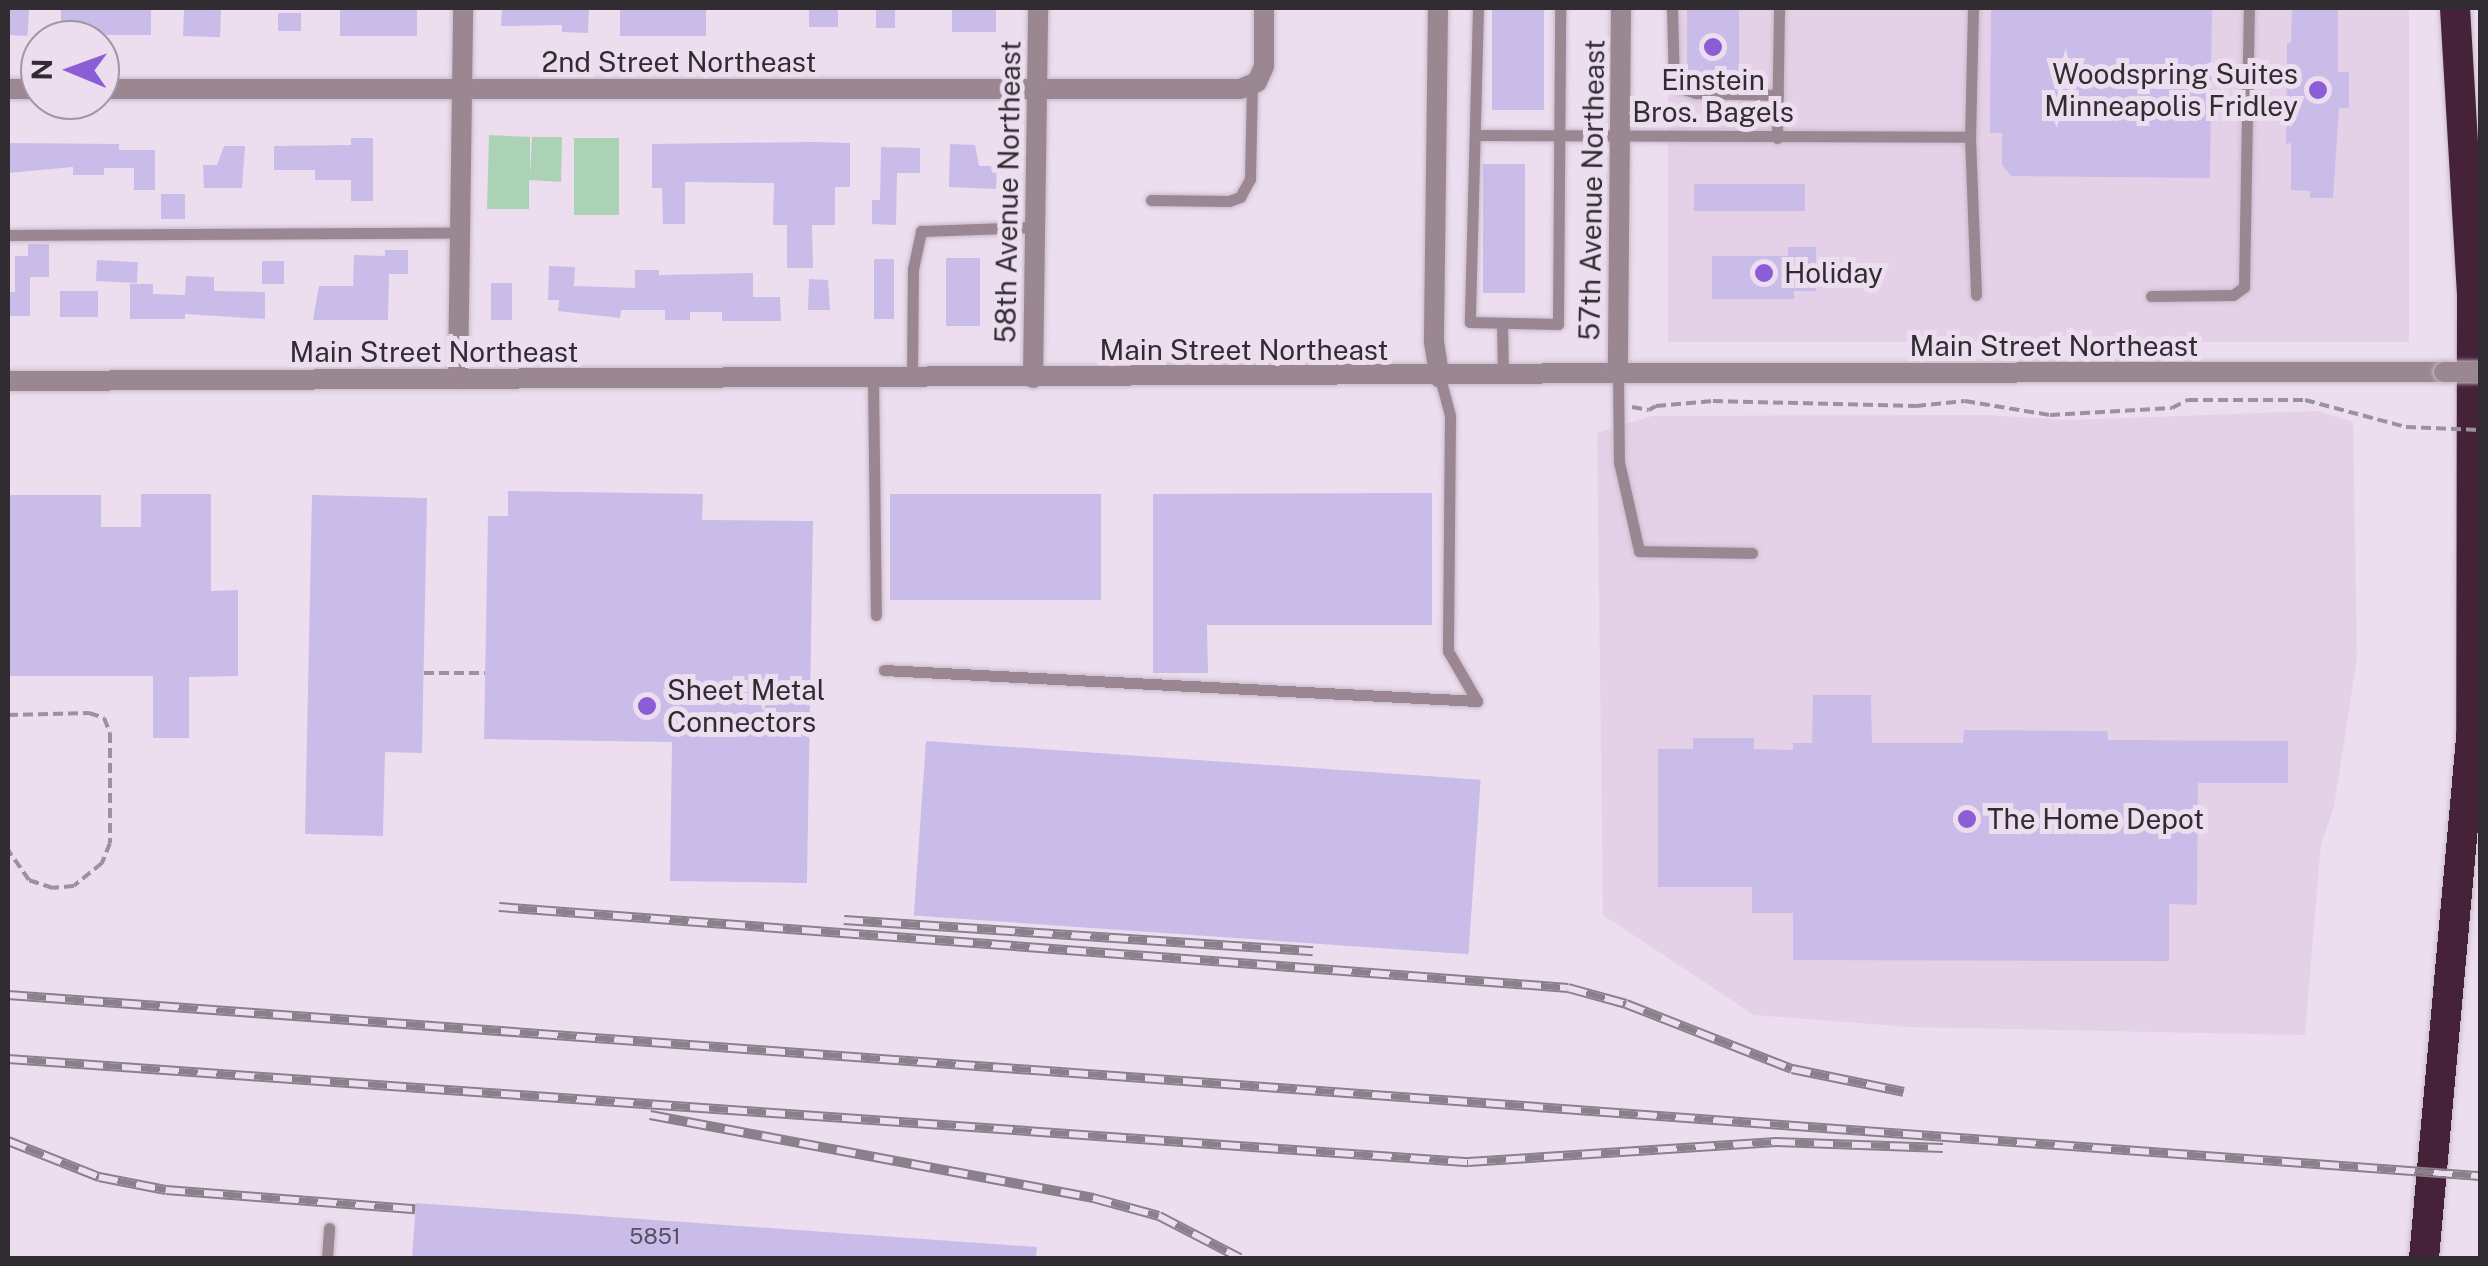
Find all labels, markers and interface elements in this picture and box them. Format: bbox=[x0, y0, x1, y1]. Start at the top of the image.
north arrow bbox=[20, 20, 120, 120]
marker: Einstein Bros. Bagels bbox=[1702, 36, 1724, 58]
street label: 57th Avenue Northeast bbox=[1573, 39, 1611, 341]
street label: 58th Avenue Northeast bbox=[989, 40, 1027, 344]
street label: 2nd Street Northeast bbox=[541, 45, 817, 79]
place label: Woodspring Suites Minneapolis Fridley bbox=[2044, 57, 2298, 123]
text: N bbox=[25, 58, 58, 81]
place label: Einstein Bros. Bagels bbox=[1632, 63, 1794, 129]
marker: Woodspring Suites Minneapolis Fridley bbox=[2307, 79, 2329, 101]
place label: Holiday bbox=[1784, 256, 1883, 290]
marker: Holiday bbox=[1753, 262, 1775, 284]
street label: Main Street Northeast bbox=[1910, 329, 2198, 363]
street label: Main Street Northeast bbox=[1100, 333, 1388, 367]
street label: Main Street Northeast bbox=[290, 335, 578, 369]
place label: Sheet Metal Connectors bbox=[667, 673, 825, 739]
marker: Sheet Metal Connectors bbox=[636, 695, 658, 717]
place label: The Home Depot bbox=[1987, 802, 2204, 836]
marker: The Home Depot bbox=[1956, 808, 1978, 830]
house number: 5851 bbox=[629, 1224, 681, 1250]

